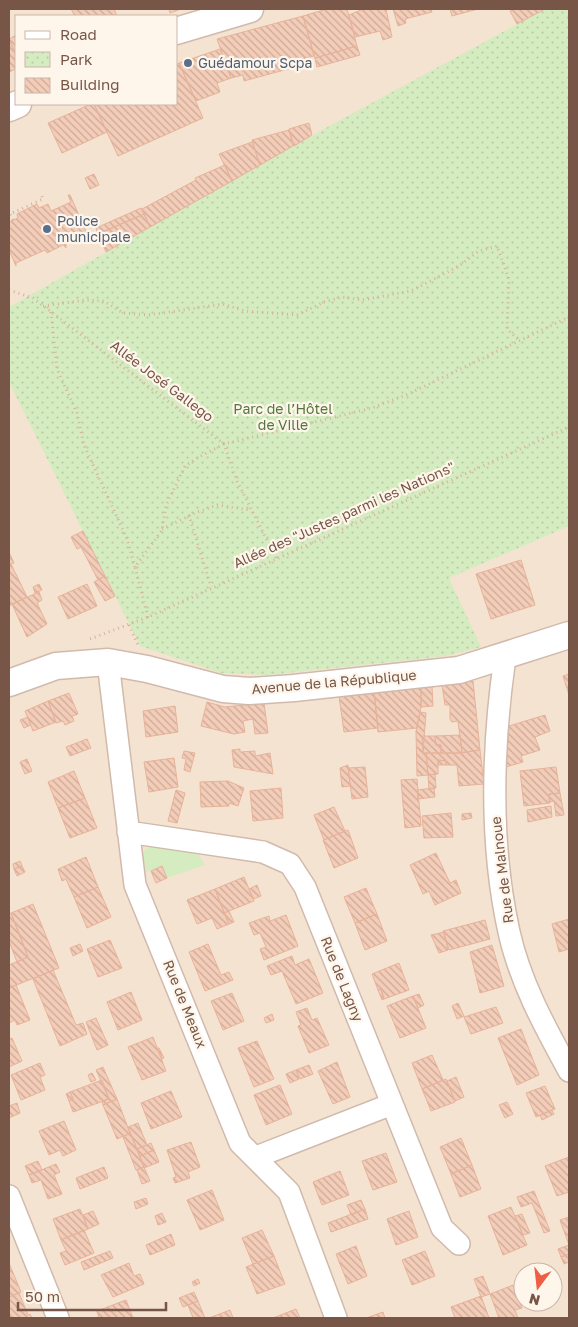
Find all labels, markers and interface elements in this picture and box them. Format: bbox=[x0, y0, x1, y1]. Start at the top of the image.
legend bbox=[15, 15, 178, 105]
text: Road bbox=[60, 25, 97, 43]
text: Park bbox=[60, 50, 93, 68]
place label: Guédamour Scpa bbox=[198, 54, 312, 71]
marker: Guédamour Scpa bbox=[182, 57, 194, 69]
text: Building bbox=[60, 75, 120, 93]
place label: Police municipale bbox=[57, 212, 131, 245]
marker: Police municipale bbox=[41, 223, 53, 235]
street label: Allée José Gallego bbox=[107, 336, 217, 425]
park label: Parc de l’Hôtel de Ville bbox=[233, 400, 333, 433]
street label: Allée des "Justes parmi les Nations" bbox=[230, 458, 457, 571]
street label: Avenue de la République bbox=[251, 666, 417, 697]
street label: Rue de Malnoue bbox=[487, 816, 516, 924]
street label: Rue de Lagny bbox=[318, 934, 367, 1024]
street label: Rue de Meaux bbox=[160, 957, 211, 1051]
north arrow bbox=[513, 1262, 563, 1312]
scale bar bbox=[18, 1280, 165, 1312]
text: 50 m bbox=[25, 1287, 60, 1305]
text: N bbox=[527, 1290, 542, 1310]

